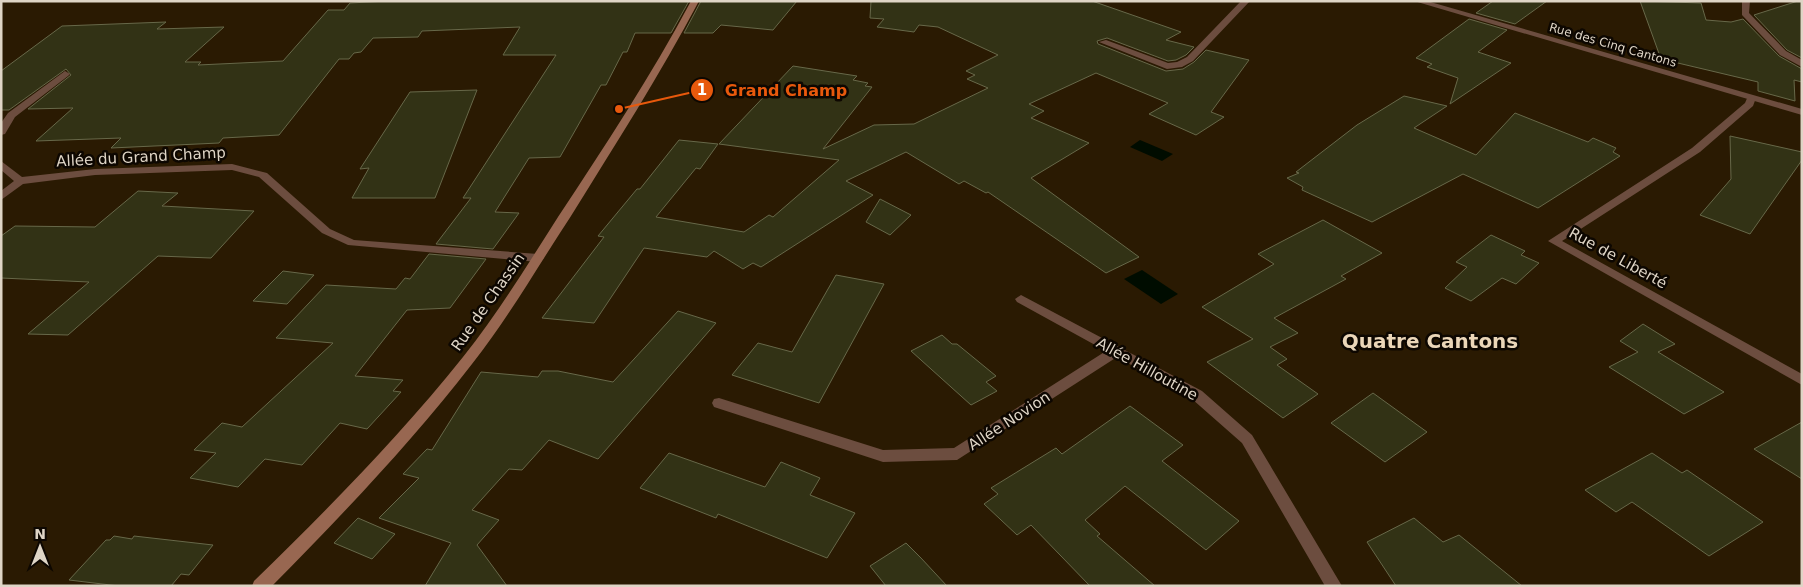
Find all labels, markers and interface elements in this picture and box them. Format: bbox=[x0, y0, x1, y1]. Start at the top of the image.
street label: Rue des Cinq Cantons bbox=[1548, 20, 1678, 70]
callout: Grand Champ bbox=[690, 74, 857, 105]
text: 1 bbox=[697, 81, 707, 99]
text: Grand Champ bbox=[725, 81, 847, 100]
street label: Allée du Grand Champ bbox=[56, 144, 226, 170]
street label: Rue de Liberté bbox=[1566, 224, 1670, 292]
street label: Rue de Chassin bbox=[448, 250, 528, 354]
district label: Quatre Cantons bbox=[1342, 329, 1518, 353]
street label: Allée Hilloutine bbox=[1093, 334, 1201, 404]
street label: Allée Novion bbox=[965, 388, 1053, 454]
north arrow bbox=[15, 522, 65, 572]
text: N bbox=[34, 526, 46, 542]

